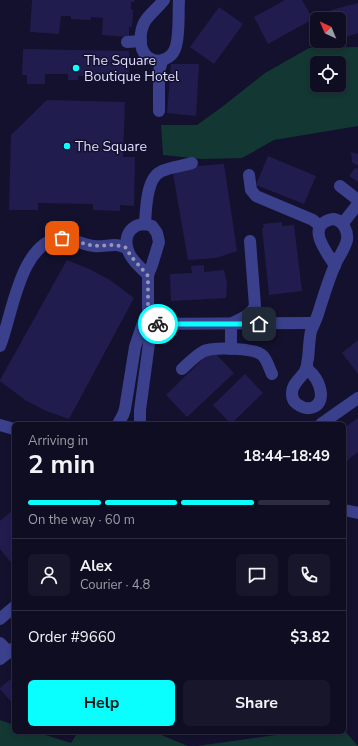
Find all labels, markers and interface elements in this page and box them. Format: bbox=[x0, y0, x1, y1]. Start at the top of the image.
north arrow bbox=[310, 12, 346, 48]
map controls bbox=[310, 12, 346, 92]
place label: The Square Boutique Hotel bbox=[84, 51, 180, 86]
button: locate bbox=[310, 56, 346, 92]
marker: The Square Boutique Hotel bbox=[71, 63, 81, 73]
place label: The Square bbox=[75, 137, 147, 156]
marker: The Square bbox=[62, 141, 72, 151]
pin bbox=[45, 221, 79, 255]
icon: bag bbox=[51, 227, 73, 249]
courier bbox=[138, 304, 178, 344]
pin bbox=[242, 307, 276, 341]
icon: bike bbox=[147, 313, 169, 335]
icon: home bbox=[248, 313, 270, 335]
text: Arriving in bbox=[28, 432, 88, 450]
text: 18:44–18:49 bbox=[243, 446, 330, 466]
text: 2 min bbox=[28, 447, 95, 482]
text: On the way · 60 m bbox=[28, 511, 135, 529]
button: person bbox=[28, 554, 70, 596]
button: chat bbox=[236, 554, 278, 596]
button: phone bbox=[288, 554, 330, 596]
text: Alex bbox=[80, 556, 112, 576]
text: Courier · 4.8 bbox=[80, 576, 150, 594]
text: Order #9660 bbox=[28, 627, 116, 647]
text: $3.82 bbox=[290, 627, 330, 647]
button: Help bbox=[28, 680, 175, 726]
button: Share bbox=[183, 680, 330, 726]

